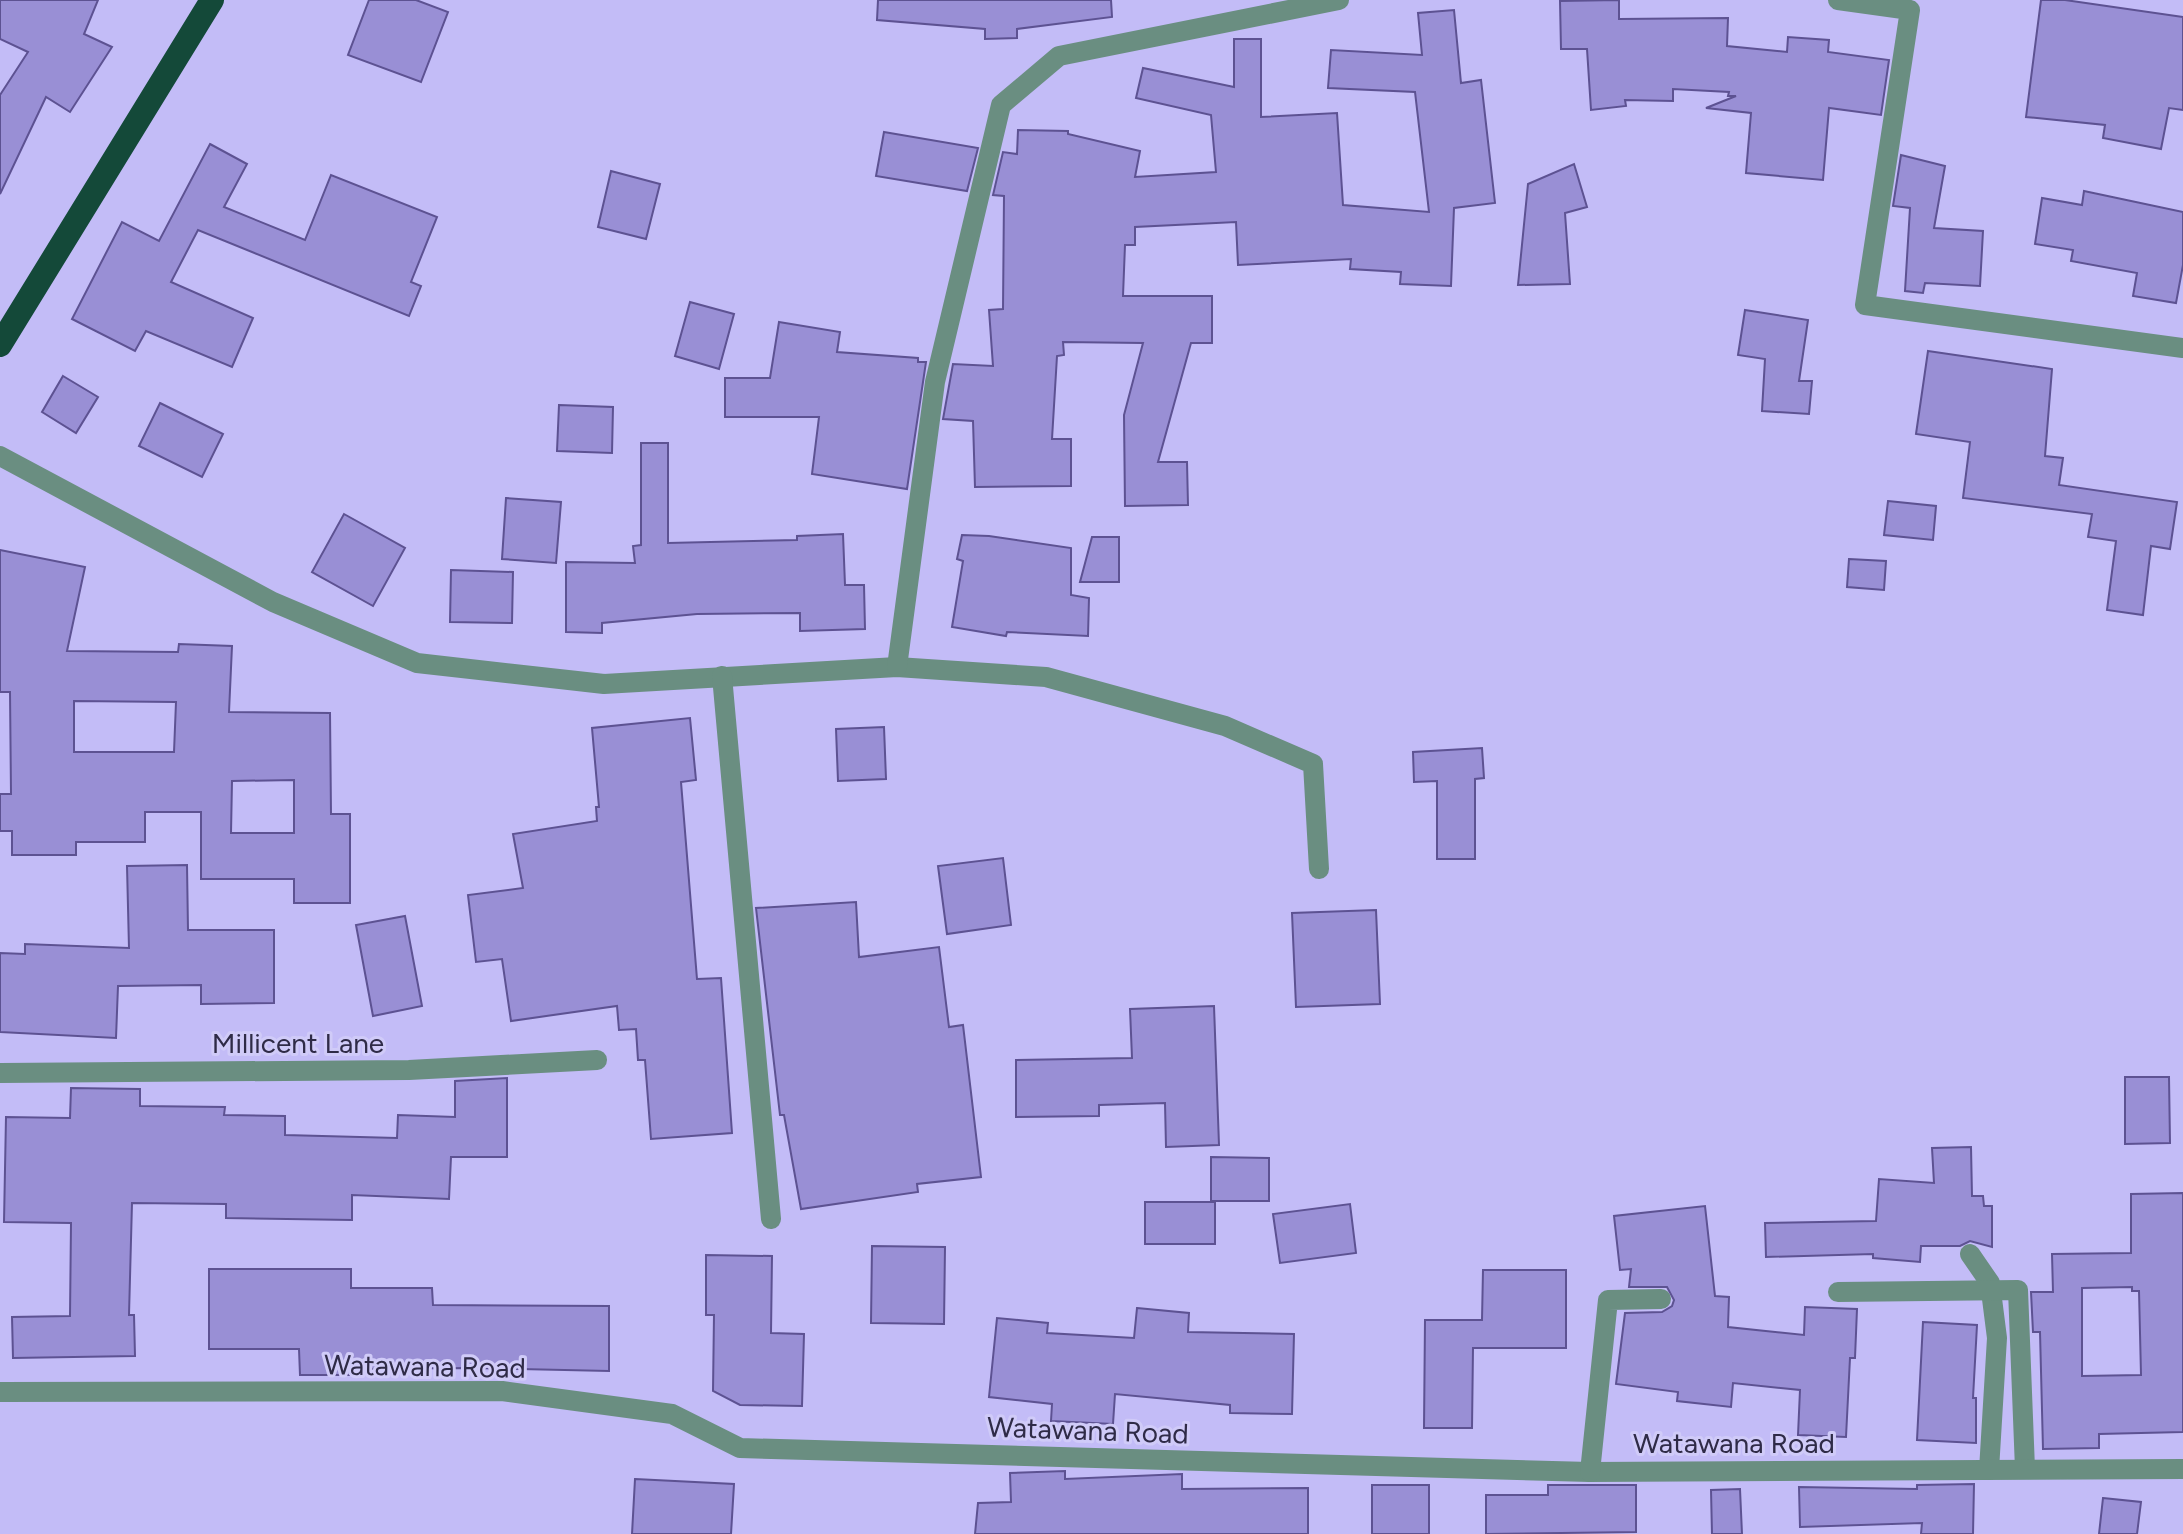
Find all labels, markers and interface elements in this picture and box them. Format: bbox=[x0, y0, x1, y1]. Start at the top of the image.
street label: Millicent Lane bbox=[212, 1026, 384, 1060]
street label: Watawana Road bbox=[324, 1347, 526, 1385]
street label: Watawana Road bbox=[987, 1409, 1189, 1451]
street label: Watawana Road bbox=[1633, 1426, 1835, 1460]

